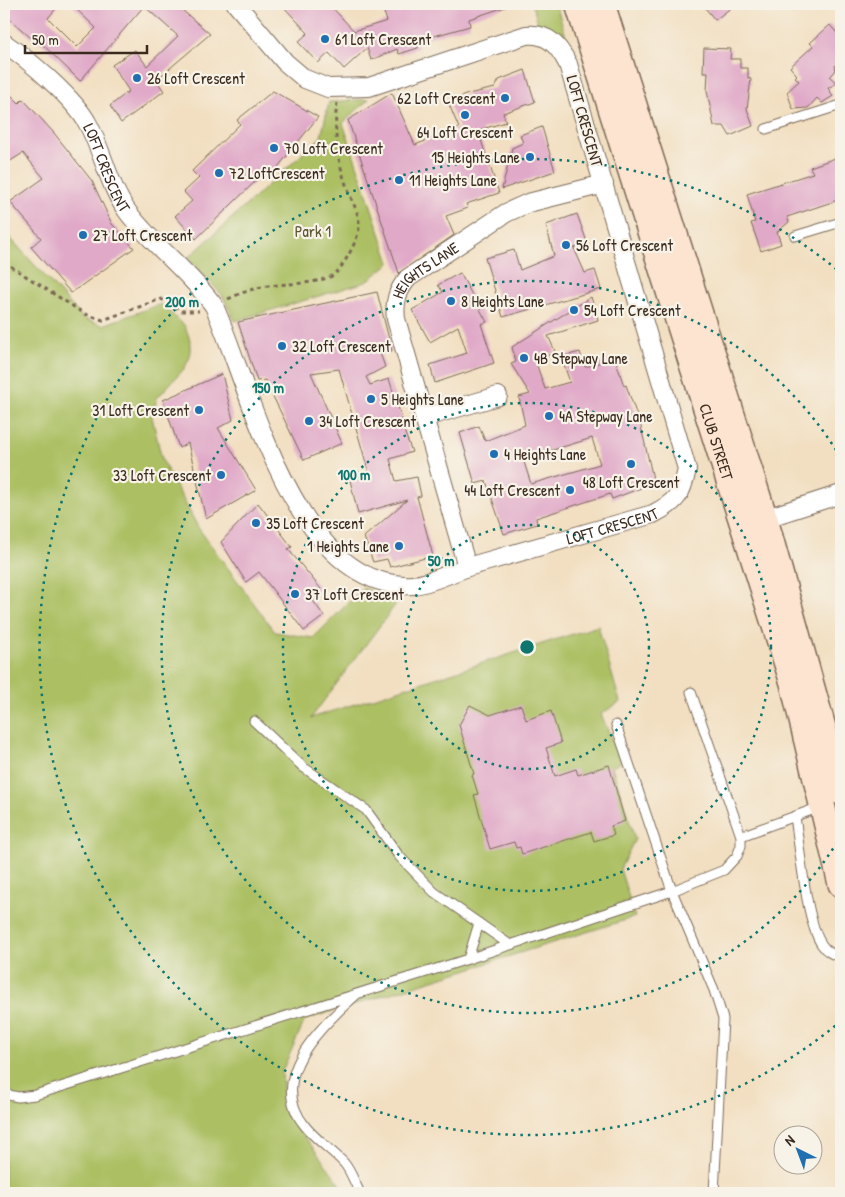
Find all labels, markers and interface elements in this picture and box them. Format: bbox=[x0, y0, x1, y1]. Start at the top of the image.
scale bar bbox=[25, 22, 148, 54]
place label: 61 Loft Crescent bbox=[335, 28, 431, 50]
text: 50 m bbox=[32, 29, 59, 50]
marker: 61 Loft Crescent bbox=[319, 33, 331, 45]
place label: 26 Loft Crescent bbox=[147, 67, 245, 89]
marker: 26 Loft Crescent bbox=[131, 72, 143, 84]
street label: LOFT CRESCENT bbox=[561, 73, 609, 170]
place label: 62 Loft Crescent bbox=[397, 87, 495, 109]
marker: 62 Loft Crescent bbox=[499, 92, 511, 104]
marker: 64 Loft Crescent bbox=[459, 109, 471, 121]
street label: LOFT CRESCENT bbox=[78, 119, 136, 217]
place label: 64 Loft Crescent bbox=[417, 121, 514, 143]
place label: 70 Loft Crescent bbox=[284, 137, 383, 159]
marker: 70 Loft Crescent bbox=[268, 142, 280, 154]
place label: 15 Heights Lane bbox=[431, 146, 521, 168]
marker: 15 Heights Lane bbox=[524, 151, 536, 163]
place label: 72 LoftCrescent bbox=[229, 162, 325, 184]
marker: 72 LoftCrescent bbox=[213, 167, 225, 179]
place label: 11 Heights Lane bbox=[409, 169, 497, 191]
marker: 11 Heights Lane bbox=[393, 174, 405, 186]
park label: Park 1 bbox=[295, 220, 331, 242]
place label: 27 Loft Crescent bbox=[93, 224, 193, 246]
marker: 27 Loft Crescent bbox=[77, 229, 89, 241]
place label: 56 Loft Crescent bbox=[576, 234, 673, 256]
street label: HEIGHTS LANE bbox=[386, 236, 463, 302]
marker: 56 Loft Crescent bbox=[560, 239, 572, 251]
place label: 8 Heights Lane bbox=[461, 290, 545, 312]
text: 200 m bbox=[165, 291, 199, 312]
marker: 8 Heights Lane bbox=[445, 295, 457, 307]
place label: 54 Loft Crescent bbox=[584, 299, 681, 321]
marker: 54 Loft Crescent bbox=[568, 304, 580, 316]
place label: 32 Loft Crescent bbox=[292, 335, 391, 357]
marker: 32 Loft Crescent bbox=[276, 340, 288, 352]
place label: 4B Stepway Lane bbox=[534, 347, 628, 369]
marker: 4B Stepway Lane bbox=[518, 352, 530, 364]
text: 150 m bbox=[252, 377, 284, 398]
place label: 5 Heights Lane bbox=[381, 388, 465, 410]
marker: 5 Heights Lane bbox=[365, 393, 377, 405]
place label: 31 Loft Crescent bbox=[92, 399, 189, 421]
street label: CLUB STREET bbox=[694, 401, 739, 483]
marker: 31 Loft Crescent bbox=[193, 404, 205, 416]
place label: 4A Stepway Lane bbox=[559, 405, 653, 427]
place label: 34 Loft Crescent bbox=[319, 410, 416, 432]
marker: 4A Stepway Lane bbox=[543, 410, 555, 422]
marker: 34 Loft Crescent bbox=[303, 415, 315, 427]
place label: 4 Heights Lane bbox=[504, 443, 587, 465]
marker: 4 Heights Lane bbox=[488, 448, 500, 460]
marker: 48 Loft Crescent bbox=[625, 458, 637, 470]
place label: 33 Loft Crescent bbox=[113, 464, 211, 486]
text: 100 m bbox=[338, 464, 370, 485]
marker: 33 Loft Crescent bbox=[215, 469, 227, 481]
place label: 48 Loft Crescent bbox=[583, 471, 680, 493]
place label: 44 Loft Crescent bbox=[464, 479, 560, 501]
marker: 44 Loft Crescent bbox=[564, 484, 576, 496]
street label: LOFT CRESCENT bbox=[564, 502, 663, 550]
place label: 35 Loft Crescent bbox=[266, 512, 364, 534]
marker: 35 Loft Crescent bbox=[250, 517, 262, 529]
place label: 1 Heights Lane bbox=[307, 535, 390, 557]
marker: 1 Heights Lane bbox=[393, 540, 405, 552]
text: 50 m bbox=[428, 550, 454, 571]
place label: 37 Loft Crescent bbox=[305, 583, 404, 605]
marker: 37 Loft Crescent bbox=[289, 588, 301, 600]
centre of rings bbox=[518, 638, 536, 656]
north arrow bbox=[772, 1124, 822, 1174]
text: N bbox=[780, 1130, 798, 1150]

